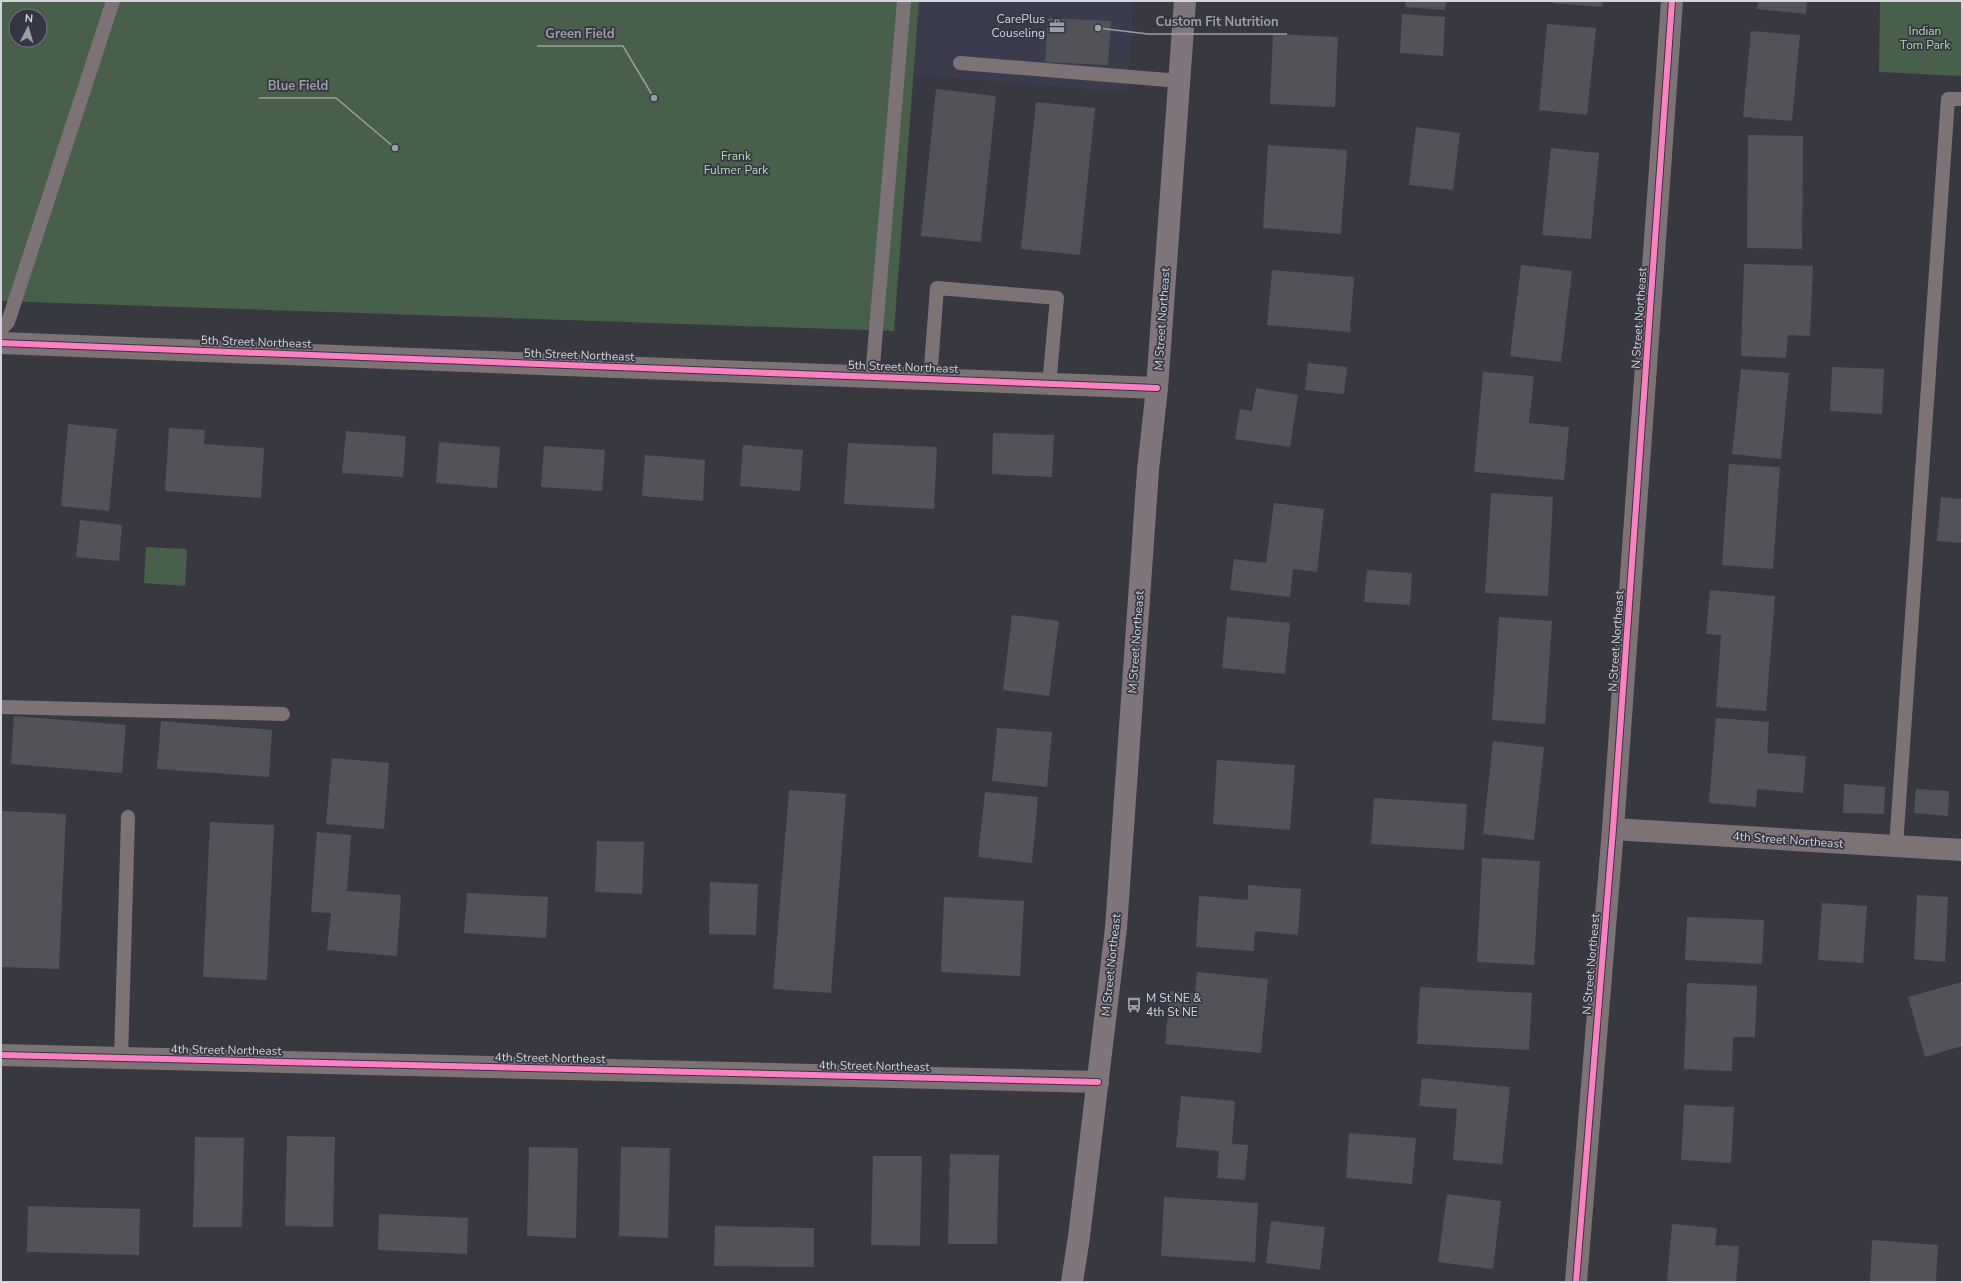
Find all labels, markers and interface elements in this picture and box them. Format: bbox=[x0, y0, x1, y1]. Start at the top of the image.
north arrow bbox=[8, 8, 48, 48]
callout: Custom Fit Nutrition bbox=[1148, 9, 1287, 34]
text: N bbox=[24, 11, 34, 26]
place label: CarePlus Couseling bbox=[992, 11, 1045, 41]
text: Custom Fit Nutrition bbox=[1156, 13, 1278, 31]
office icon: CarePlus Couseling bbox=[1048, 17, 1066, 35]
callout: Green Field bbox=[537, 21, 623, 46]
park label: Indian Tom Park bbox=[1900, 23, 1951, 53]
text: Green Field bbox=[545, 25, 615, 43]
callout: Blue Field bbox=[259, 73, 336, 98]
text: Blue Field bbox=[268, 77, 328, 95]
park label: Frank Fulmer Park bbox=[704, 148, 769, 178]
street label: M Street Northeast bbox=[1150, 266, 1174, 371]
street label: N Street Northeast bbox=[1627, 266, 1651, 369]
street label: 5th Street Northeast bbox=[200, 332, 313, 352]
street label: 5th Street Northeast bbox=[523, 345, 636, 365]
street label: 5th Street Northeast bbox=[847, 357, 960, 377]
street label: M Street Northeast bbox=[1124, 589, 1148, 694]
street label: N Street Northeast bbox=[1604, 589, 1628, 692]
street label: 4th Street Northeast bbox=[1732, 828, 1845, 852]
street label: M Street Northeast bbox=[1098, 912, 1124, 1017]
street label: N Street Northeast bbox=[1579, 912, 1603, 1015]
place label: M St NE & 4th St NE bbox=[1146, 990, 1202, 1020]
bus stop icon: M St NE & 4th St NE bbox=[1125, 996, 1143, 1014]
street label: 4th Street Northeast bbox=[170, 1041, 282, 1059]
street label: 4th Street Northeast bbox=[494, 1049, 606, 1067]
street label: 4th Street Northeast bbox=[818, 1057, 930, 1075]

